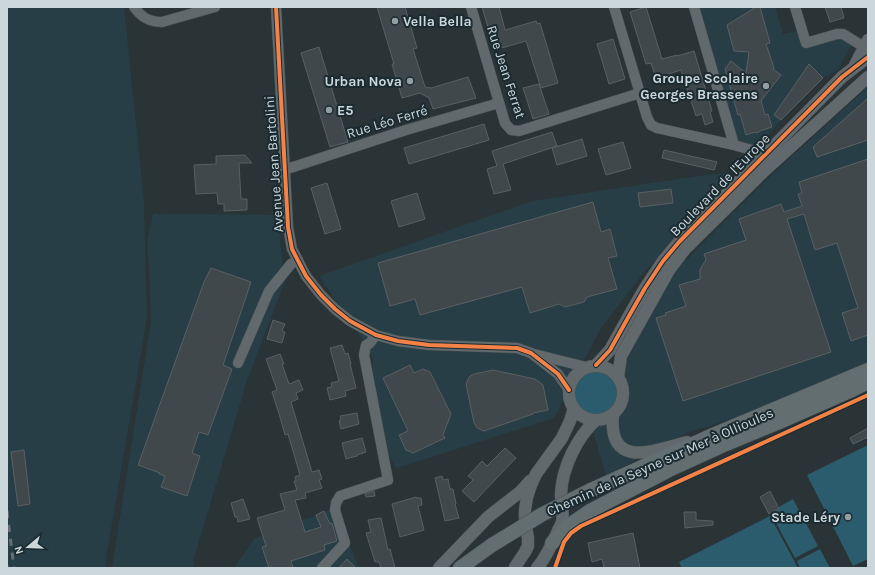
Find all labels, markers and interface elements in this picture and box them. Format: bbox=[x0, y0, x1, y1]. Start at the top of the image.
place label: Vella Bella bbox=[403, 13, 472, 30]
marker: Vella Bella bbox=[390, 16, 400, 26]
street label: Rue Jean Ferrat bbox=[483, 23, 529, 121]
place label: Groupe Scolaire Georges Brassens bbox=[640, 70, 758, 103]
place label: Urban Nova bbox=[324, 73, 402, 90]
marker: Urban Nova bbox=[405, 76, 415, 86]
marker: Groupe Scolaire Georges Brassens bbox=[761, 81, 771, 91]
street label: Avenue Jean Bartolini bbox=[261, 95, 287, 233]
place label: E5 bbox=[337, 102, 353, 119]
street label: Rue Léo Ferré bbox=[344, 102, 430, 142]
marker: E5 bbox=[324, 105, 334, 115]
street label: Boulevard de l'Europe bbox=[667, 130, 773, 240]
street label: Chemin de la Seyne sur Mer à Ollioules bbox=[544, 404, 776, 520]
place label: Stade Léry bbox=[771, 509, 840, 526]
marker: Stade Léry bbox=[843, 512, 853, 522]
north arrow bbox=[8, 527, 48, 567]
text: N bbox=[12, 544, 26, 556]

